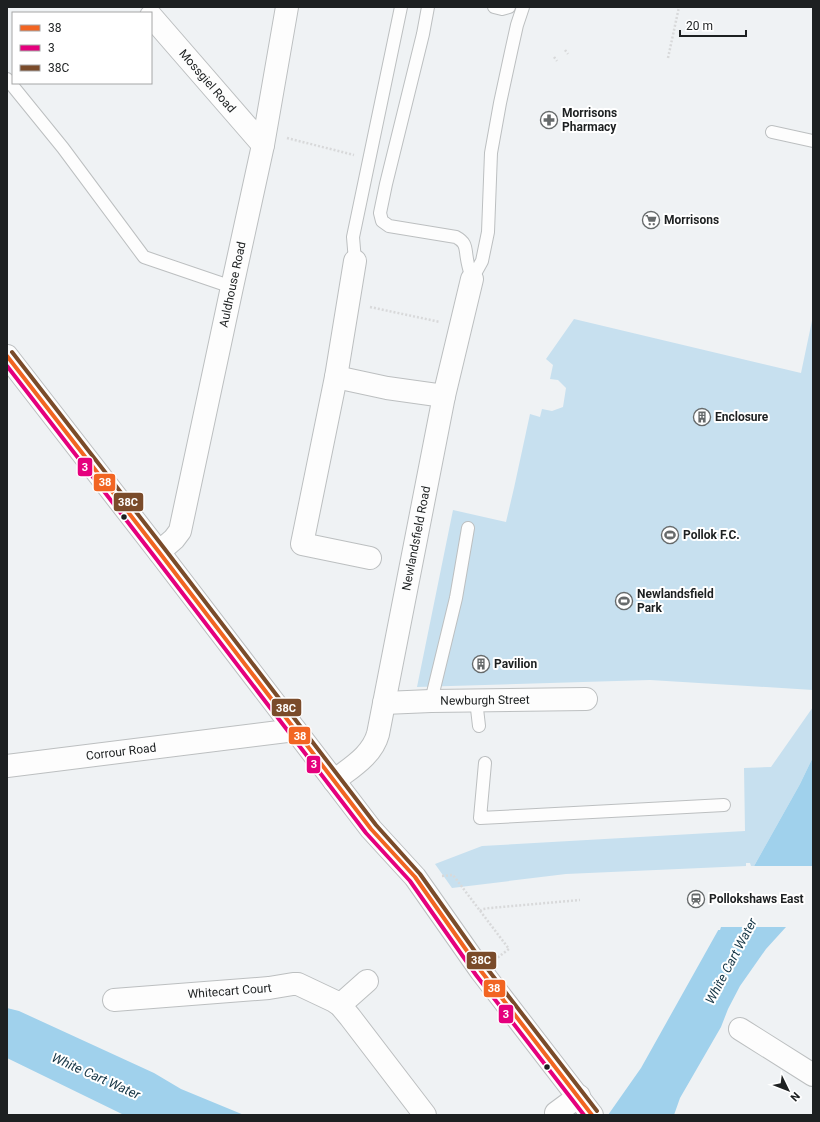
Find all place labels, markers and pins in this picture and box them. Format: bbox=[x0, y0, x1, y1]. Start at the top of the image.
place label: Morrisons Pharmacy bbox=[562, 106, 617, 134]
pharmacy icon: Morrisons Pharmacy bbox=[539, 110, 559, 130]
supermarket icon: Morrisons bbox=[641, 210, 661, 230]
place label: Morrisons bbox=[664, 213, 719, 227]
building icon: Enclosure bbox=[692, 407, 712, 427]
place label: Enclosure bbox=[715, 410, 769, 424]
unlabelled marker bbox=[119, 512, 129, 522]
sports icon: Pollok F.C. bbox=[660, 525, 680, 545]
place label: Pollok F.C. bbox=[683, 528, 740, 542]
place label: Newlandsfield Park bbox=[637, 587, 714, 615]
sports icon: Newlandsfield Park bbox=[614, 591, 634, 611]
building icon: Pavilion bbox=[471, 654, 491, 674]
place label: Pavilion bbox=[494, 657, 537, 671]
station icon: Pollokshaws East bbox=[686, 889, 706, 909]
place label: Pollokshaws East bbox=[709, 892, 804, 906]
unlabelled marker bbox=[542, 1062, 552, 1072]

